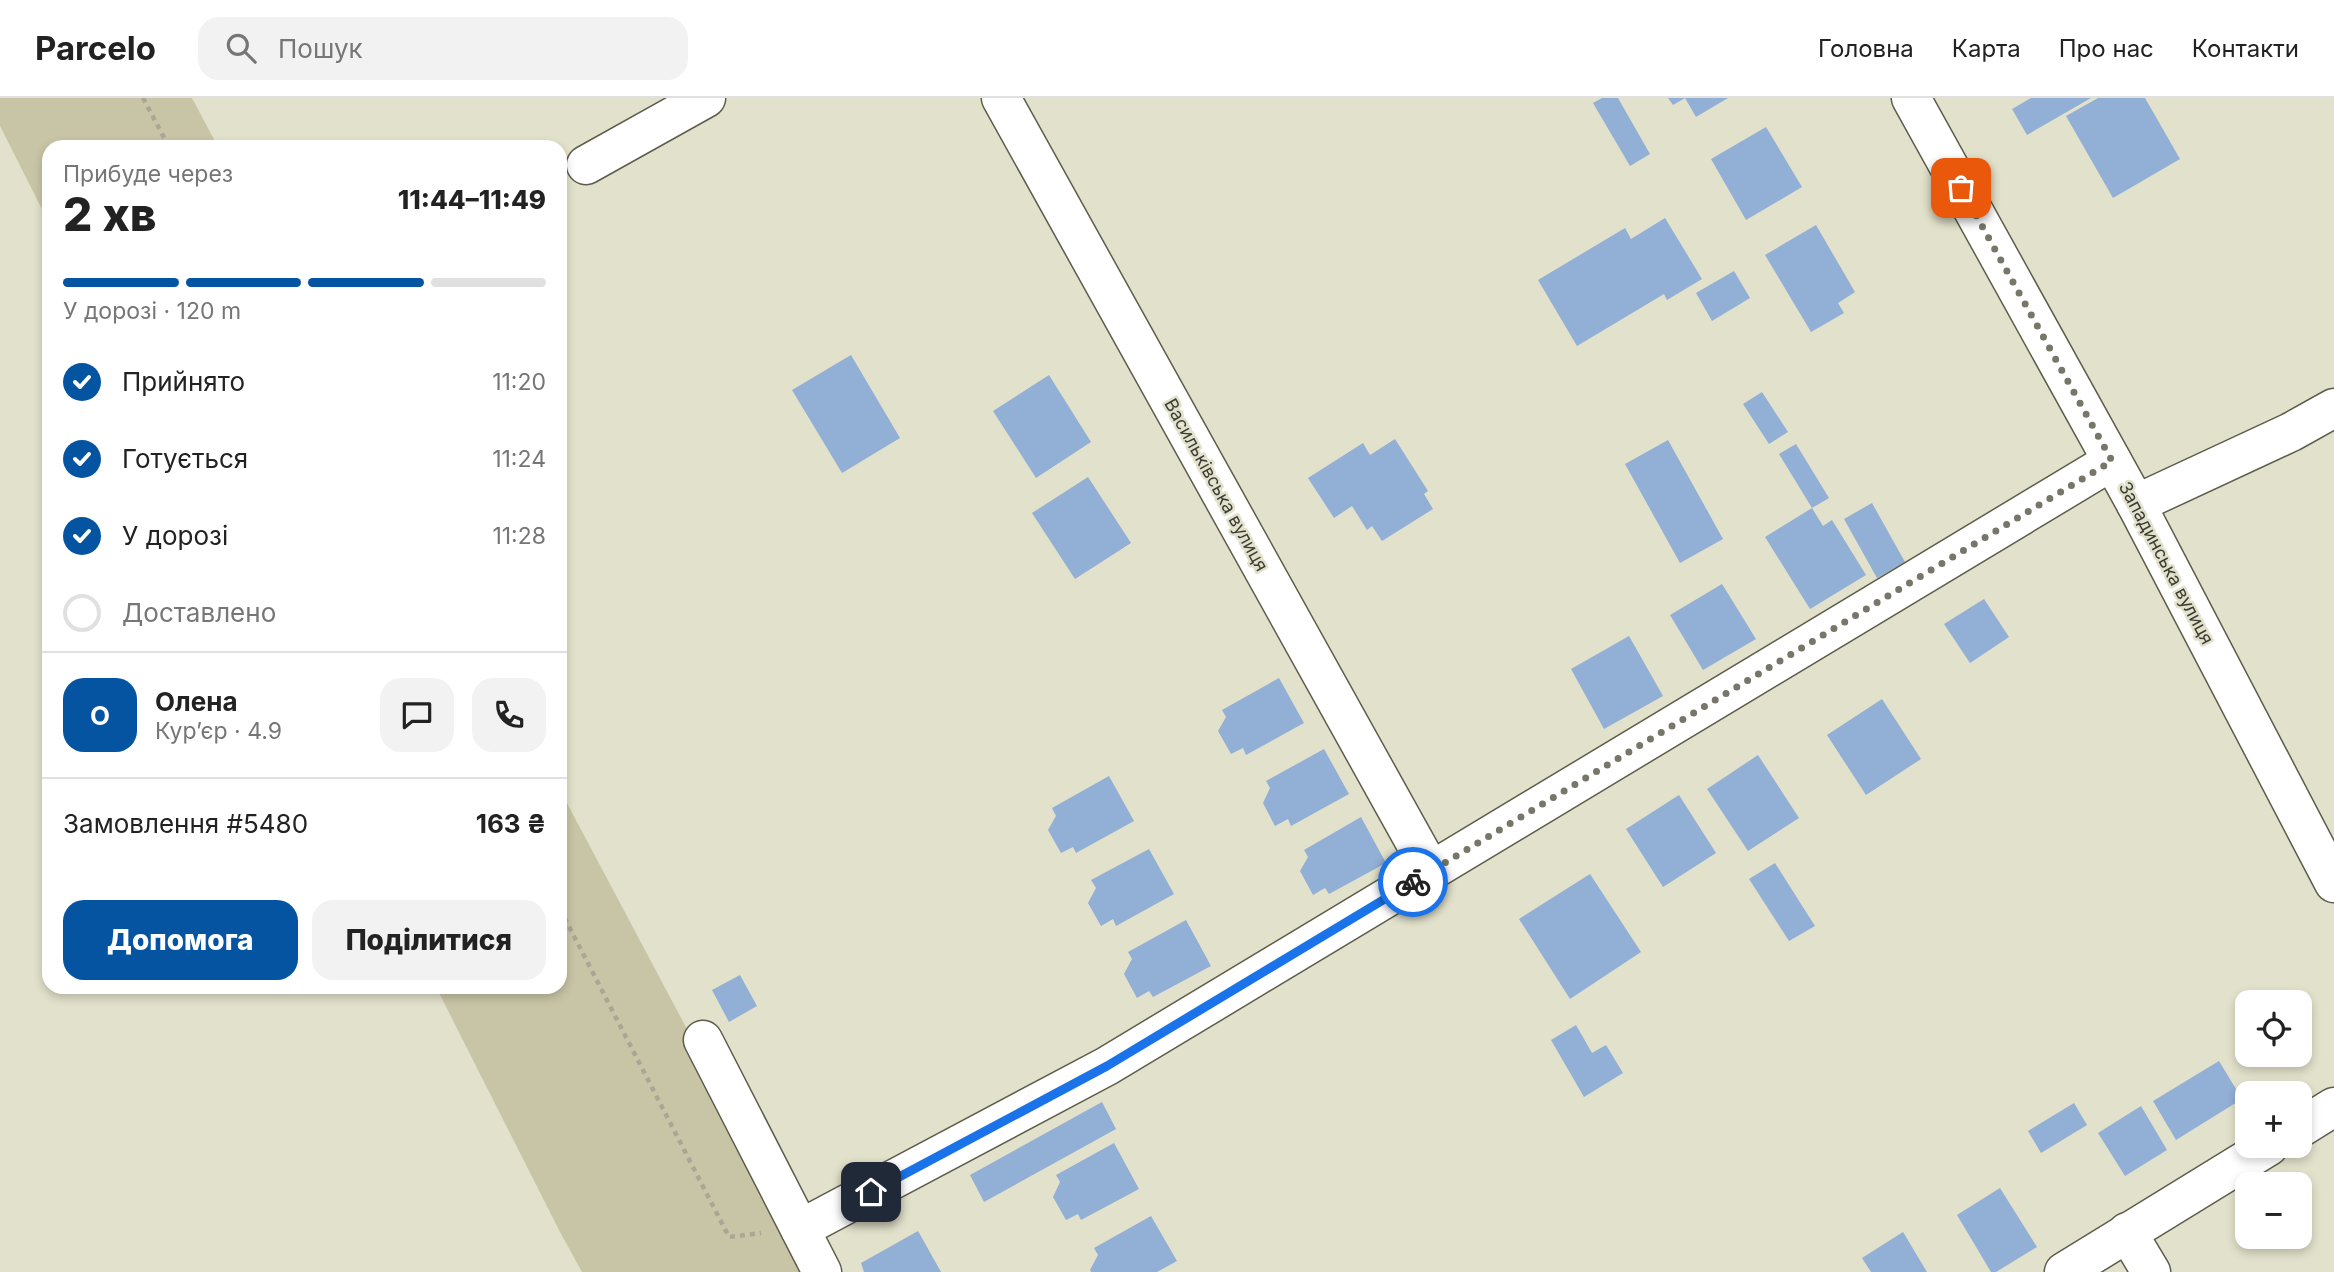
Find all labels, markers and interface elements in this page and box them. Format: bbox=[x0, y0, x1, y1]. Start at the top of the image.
search box bbox=[198, 17, 688, 80]
text: Parcelo bbox=[35, 28, 156, 68]
icon: search bbox=[222, 29, 260, 67]
text: Пошук bbox=[278, 33, 363, 64]
text: Головна bbox=[1818, 34, 1914, 63]
text: Карта bbox=[1952, 34, 2021, 63]
text: Про нас bbox=[2059, 34, 2154, 63]
text: Контакти bbox=[2192, 34, 2299, 63]
pin bbox=[1931, 158, 1991, 218]
text: Прибуде через bbox=[63, 160, 233, 188]
icon: bag bbox=[1942, 169, 1980, 207]
text: 11:44–11:49 bbox=[398, 184, 546, 215]
text: 2 хв bbox=[63, 186, 156, 242]
text: У дорозі · 120 m bbox=[63, 297, 241, 325]
icon: check bbox=[63, 363, 101, 401]
text: Прийнято bbox=[122, 366, 245, 397]
text: 11:20 bbox=[492, 368, 546, 396]
street label: Васильківська вулиця bbox=[1160, 395, 1273, 575]
icon: check bbox=[63, 440, 101, 478]
text: Готується bbox=[122, 443, 248, 474]
text: 11:24 bbox=[492, 445, 546, 473]
street label: Западинська вулиця bbox=[2115, 478, 2218, 648]
icon: check bbox=[63, 517, 101, 555]
text: У дорозі bbox=[122, 520, 228, 551]
text: 11:28 bbox=[492, 522, 546, 550]
text: Доставлено bbox=[122, 597, 276, 628]
button: chat bbox=[380, 678, 454, 752]
button: phone bbox=[472, 678, 546, 752]
text: Олена bbox=[155, 686, 238, 717]
text: О bbox=[90, 700, 110, 731]
text: Кур’єр · 4.9 bbox=[155, 717, 282, 745]
text: Замовлення #5480 bbox=[63, 808, 308, 839]
text: 163 ₴ bbox=[476, 808, 546, 839]
courier bbox=[1378, 847, 1448, 917]
icon: bike bbox=[1394, 863, 1432, 901]
button: Допомога bbox=[63, 900, 298, 980]
button: Поділитися bbox=[312, 900, 546, 980]
map controls bbox=[2235, 990, 2312, 1249]
button: locate bbox=[2235, 990, 2312, 1067]
button: + bbox=[2235, 1081, 2312, 1158]
pin bbox=[841, 1162, 901, 1222]
button: − bbox=[2235, 1172, 2312, 1249]
icon: home bbox=[852, 1173, 890, 1211]

